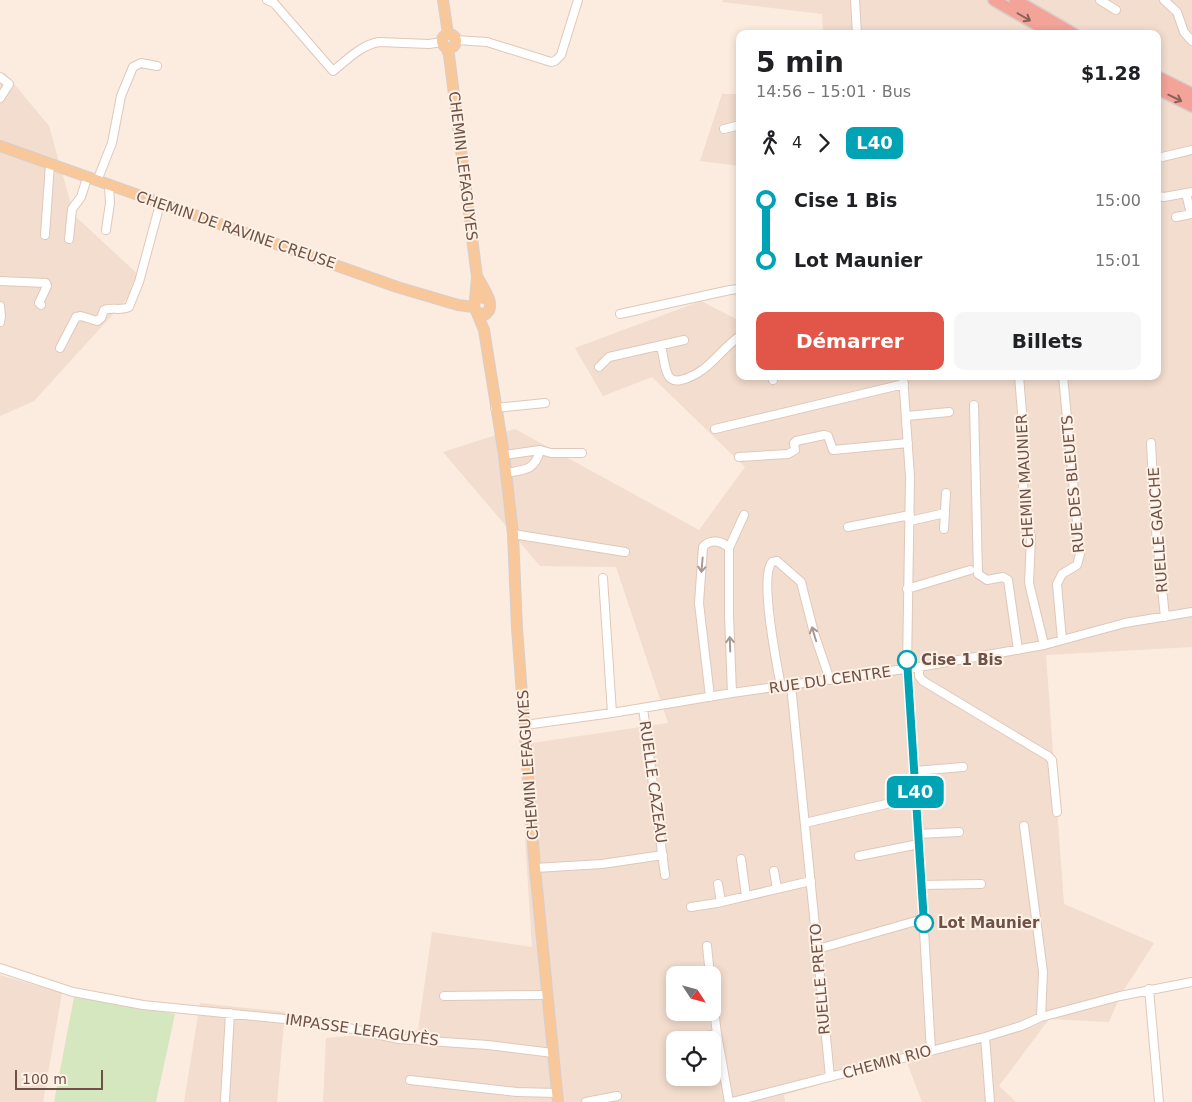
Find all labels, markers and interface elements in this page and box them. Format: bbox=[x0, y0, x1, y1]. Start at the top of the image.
one-way arrow bbox=[1016, 12, 1031, 22]
text: 5 min bbox=[756, 46, 844, 79]
text: $1.28 bbox=[1081, 62, 1141, 84]
text: 14:56 – 15:01 · Bus bbox=[756, 82, 911, 101]
street label: CHEMIN LEFAGUYES bbox=[445, 90, 481, 242]
one-way arrow bbox=[1167, 94, 1182, 103]
icon: walk bbox=[756, 129, 784, 157]
icon: forward bbox=[810, 129, 838, 157]
text: L40 bbox=[856, 132, 893, 153]
text: 4 bbox=[792, 133, 802, 152]
street label: CHEMIN DE RAVINE CREUSE bbox=[134, 187, 338, 273]
text: Cise 1 Bis bbox=[794, 189, 897, 211]
text: 15:00 bbox=[1095, 191, 1141, 210]
text: Lot Maunier bbox=[794, 249, 922, 271]
text: 15:01 bbox=[1095, 251, 1141, 270]
button: Démarrer bbox=[756, 312, 944, 370]
button: Billets bbox=[954, 312, 1141, 370]
street label: CHEMIN MAUNIER bbox=[1012, 413, 1038, 549]
street label: RUE DES BLEUETS bbox=[1058, 414, 1088, 554]
street label: RUELLE GAUCHE bbox=[1145, 467, 1171, 593]
one-way arrow bbox=[697, 557, 706, 573]
one-way arrow bbox=[809, 626, 819, 642]
one-way arrow bbox=[725, 637, 735, 653]
marker: Cise 1 Bis bbox=[897, 650, 917, 670]
place label: Cise 1 Bis bbox=[921, 651, 1003, 669]
street label: RUE DU CENTRE bbox=[768, 663, 892, 697]
street label: CHEMIN LEFAGUYES bbox=[514, 689, 542, 841]
street label: RUELLE CAZEAU bbox=[635, 720, 671, 844]
line badge: L40 bbox=[886, 776, 944, 808]
text: L40 bbox=[897, 781, 933, 802]
marker: Lot Maunier bbox=[914, 913, 934, 933]
place label: Lot Maunier bbox=[938, 914, 1040, 932]
street label: RUELLE PRETO bbox=[806, 923, 834, 1035]
north arrow bbox=[666, 966, 721, 1021]
map controls bbox=[666, 966, 721, 1086]
street label: IMPASSE LEFAGUYÈS bbox=[284, 1009, 440, 1050]
button: locate bbox=[666, 1031, 721, 1086]
street label: CHEMIN RIO bbox=[841, 1041, 933, 1083]
scale bar bbox=[15, 1067, 102, 1090]
text: 100 m bbox=[22, 1071, 67, 1087]

